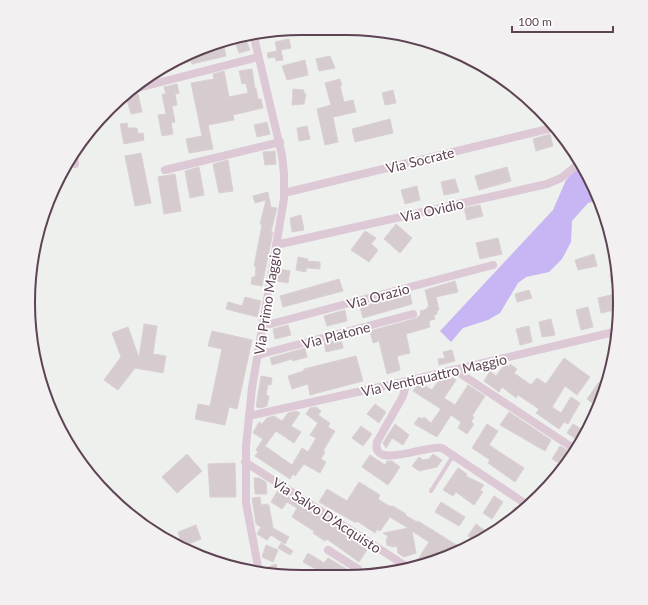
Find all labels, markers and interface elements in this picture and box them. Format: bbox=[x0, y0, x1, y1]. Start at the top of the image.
scale bar bbox=[512, 8, 613, 34]
text: 100 m bbox=[518, 14, 552, 29]
street label: Via Socrate bbox=[384, 143, 456, 177]
street label: Via Ovidio bbox=[399, 194, 465, 226]
street label: Via Primo Maggio bbox=[250, 246, 284, 356]
street label: Via Orazio bbox=[345, 279, 411, 312]
street label: Via Platone bbox=[300, 318, 372, 352]
street label: Via Ventiquattro Maggio bbox=[359, 350, 509, 400]
street label: Via Salvo D'Acquisto bbox=[269, 473, 385, 557]

